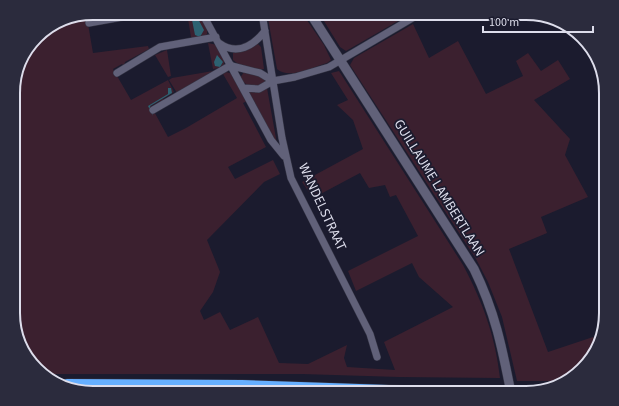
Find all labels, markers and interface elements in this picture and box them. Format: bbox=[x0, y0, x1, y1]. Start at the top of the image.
scale bar bbox=[483, 8, 593, 34]
text: 100 m bbox=[489, 14, 519, 31]
street label: GUILLAUME LAMBERTLAAN bbox=[389, 116, 489, 260]
street label: WANDELSTRAAT bbox=[293, 160, 351, 255]

